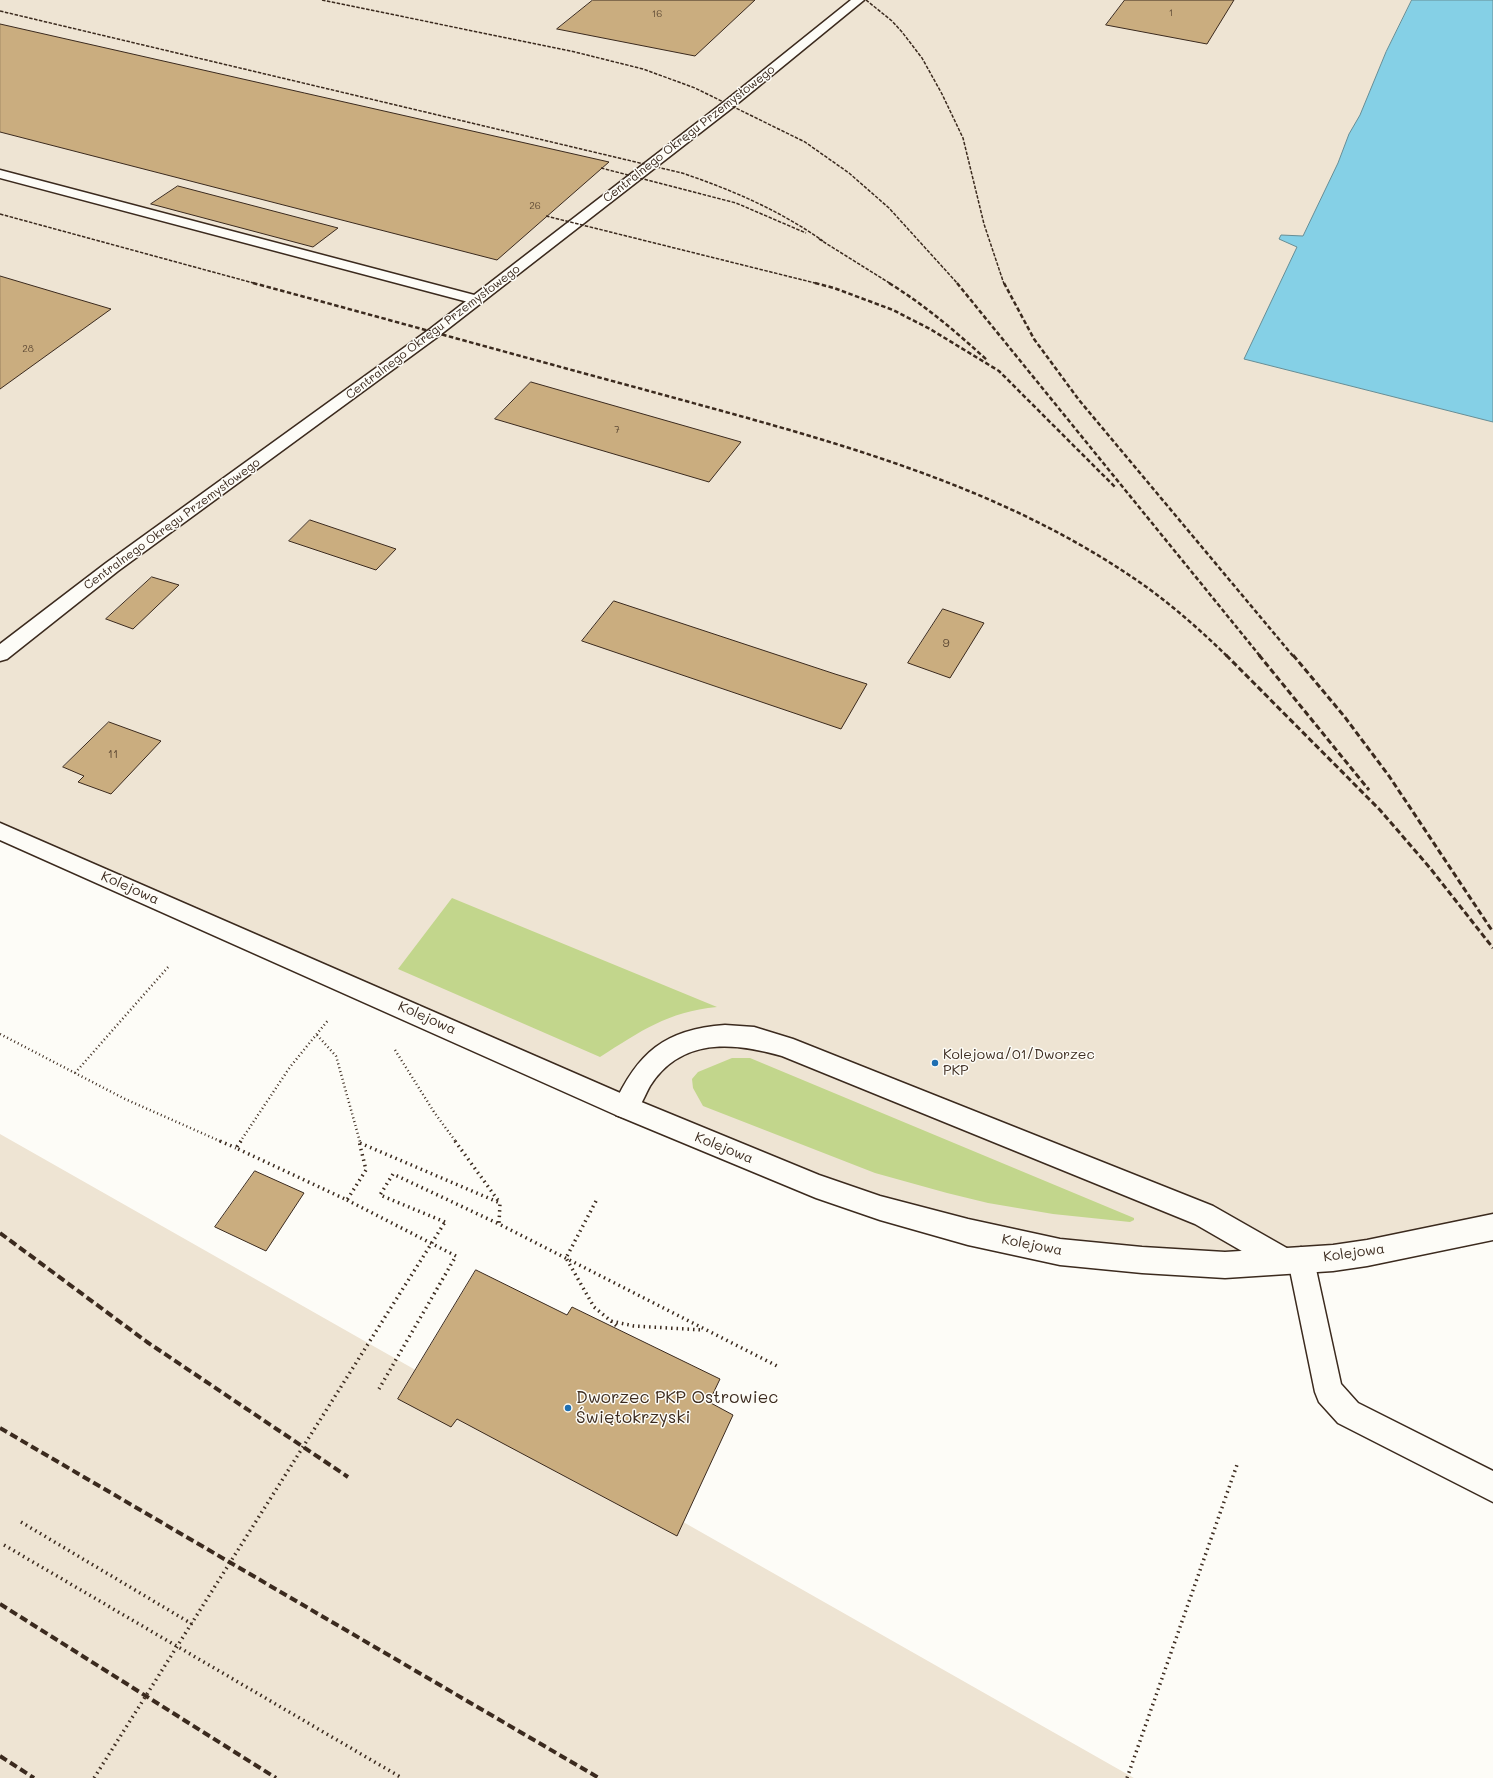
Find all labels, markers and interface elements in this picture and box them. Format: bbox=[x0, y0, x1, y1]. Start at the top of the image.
house number: 1 bbox=[1169, 7, 1173, 19]
house number: 16 bbox=[652, 8, 662, 20]
street label: Centralnego Okręgu Przemysłowego bbox=[600, 62, 778, 206]
house number: 26 bbox=[529, 200, 541, 212]
street label: Centralnego Okręgu Przemysłowego bbox=[343, 262, 523, 402]
house number: 28 bbox=[22, 343, 34, 355]
house number: 7 bbox=[614, 424, 620, 436]
street label: Centralnego Okręgu Przemysłowego bbox=[81, 455, 263, 593]
house number: 9 bbox=[942, 636, 950, 650]
house number: 11 bbox=[108, 747, 118, 761]
street label: Kolejowa bbox=[98, 868, 162, 908]
street label: Kolejowa bbox=[395, 998, 459, 1038]
place label: Kolejowa/01/Dworzec PKP bbox=[943, 1047, 1095, 1080]
marker: Kolejowa/01/Dworzec PKP bbox=[930, 1058, 940, 1068]
street label: Kolejowa bbox=[692, 1129, 756, 1167]
street label: Kolejowa bbox=[1000, 1231, 1064, 1259]
street label: Kolejowa bbox=[1322, 1240, 1386, 1266]
place label: Dworzec PKP Ostrowiec Świętokrzyski bbox=[576, 1388, 778, 1428]
marker: Dworzec PKP Ostrowiec Świętokrzyski bbox=[563, 1403, 573, 1413]

